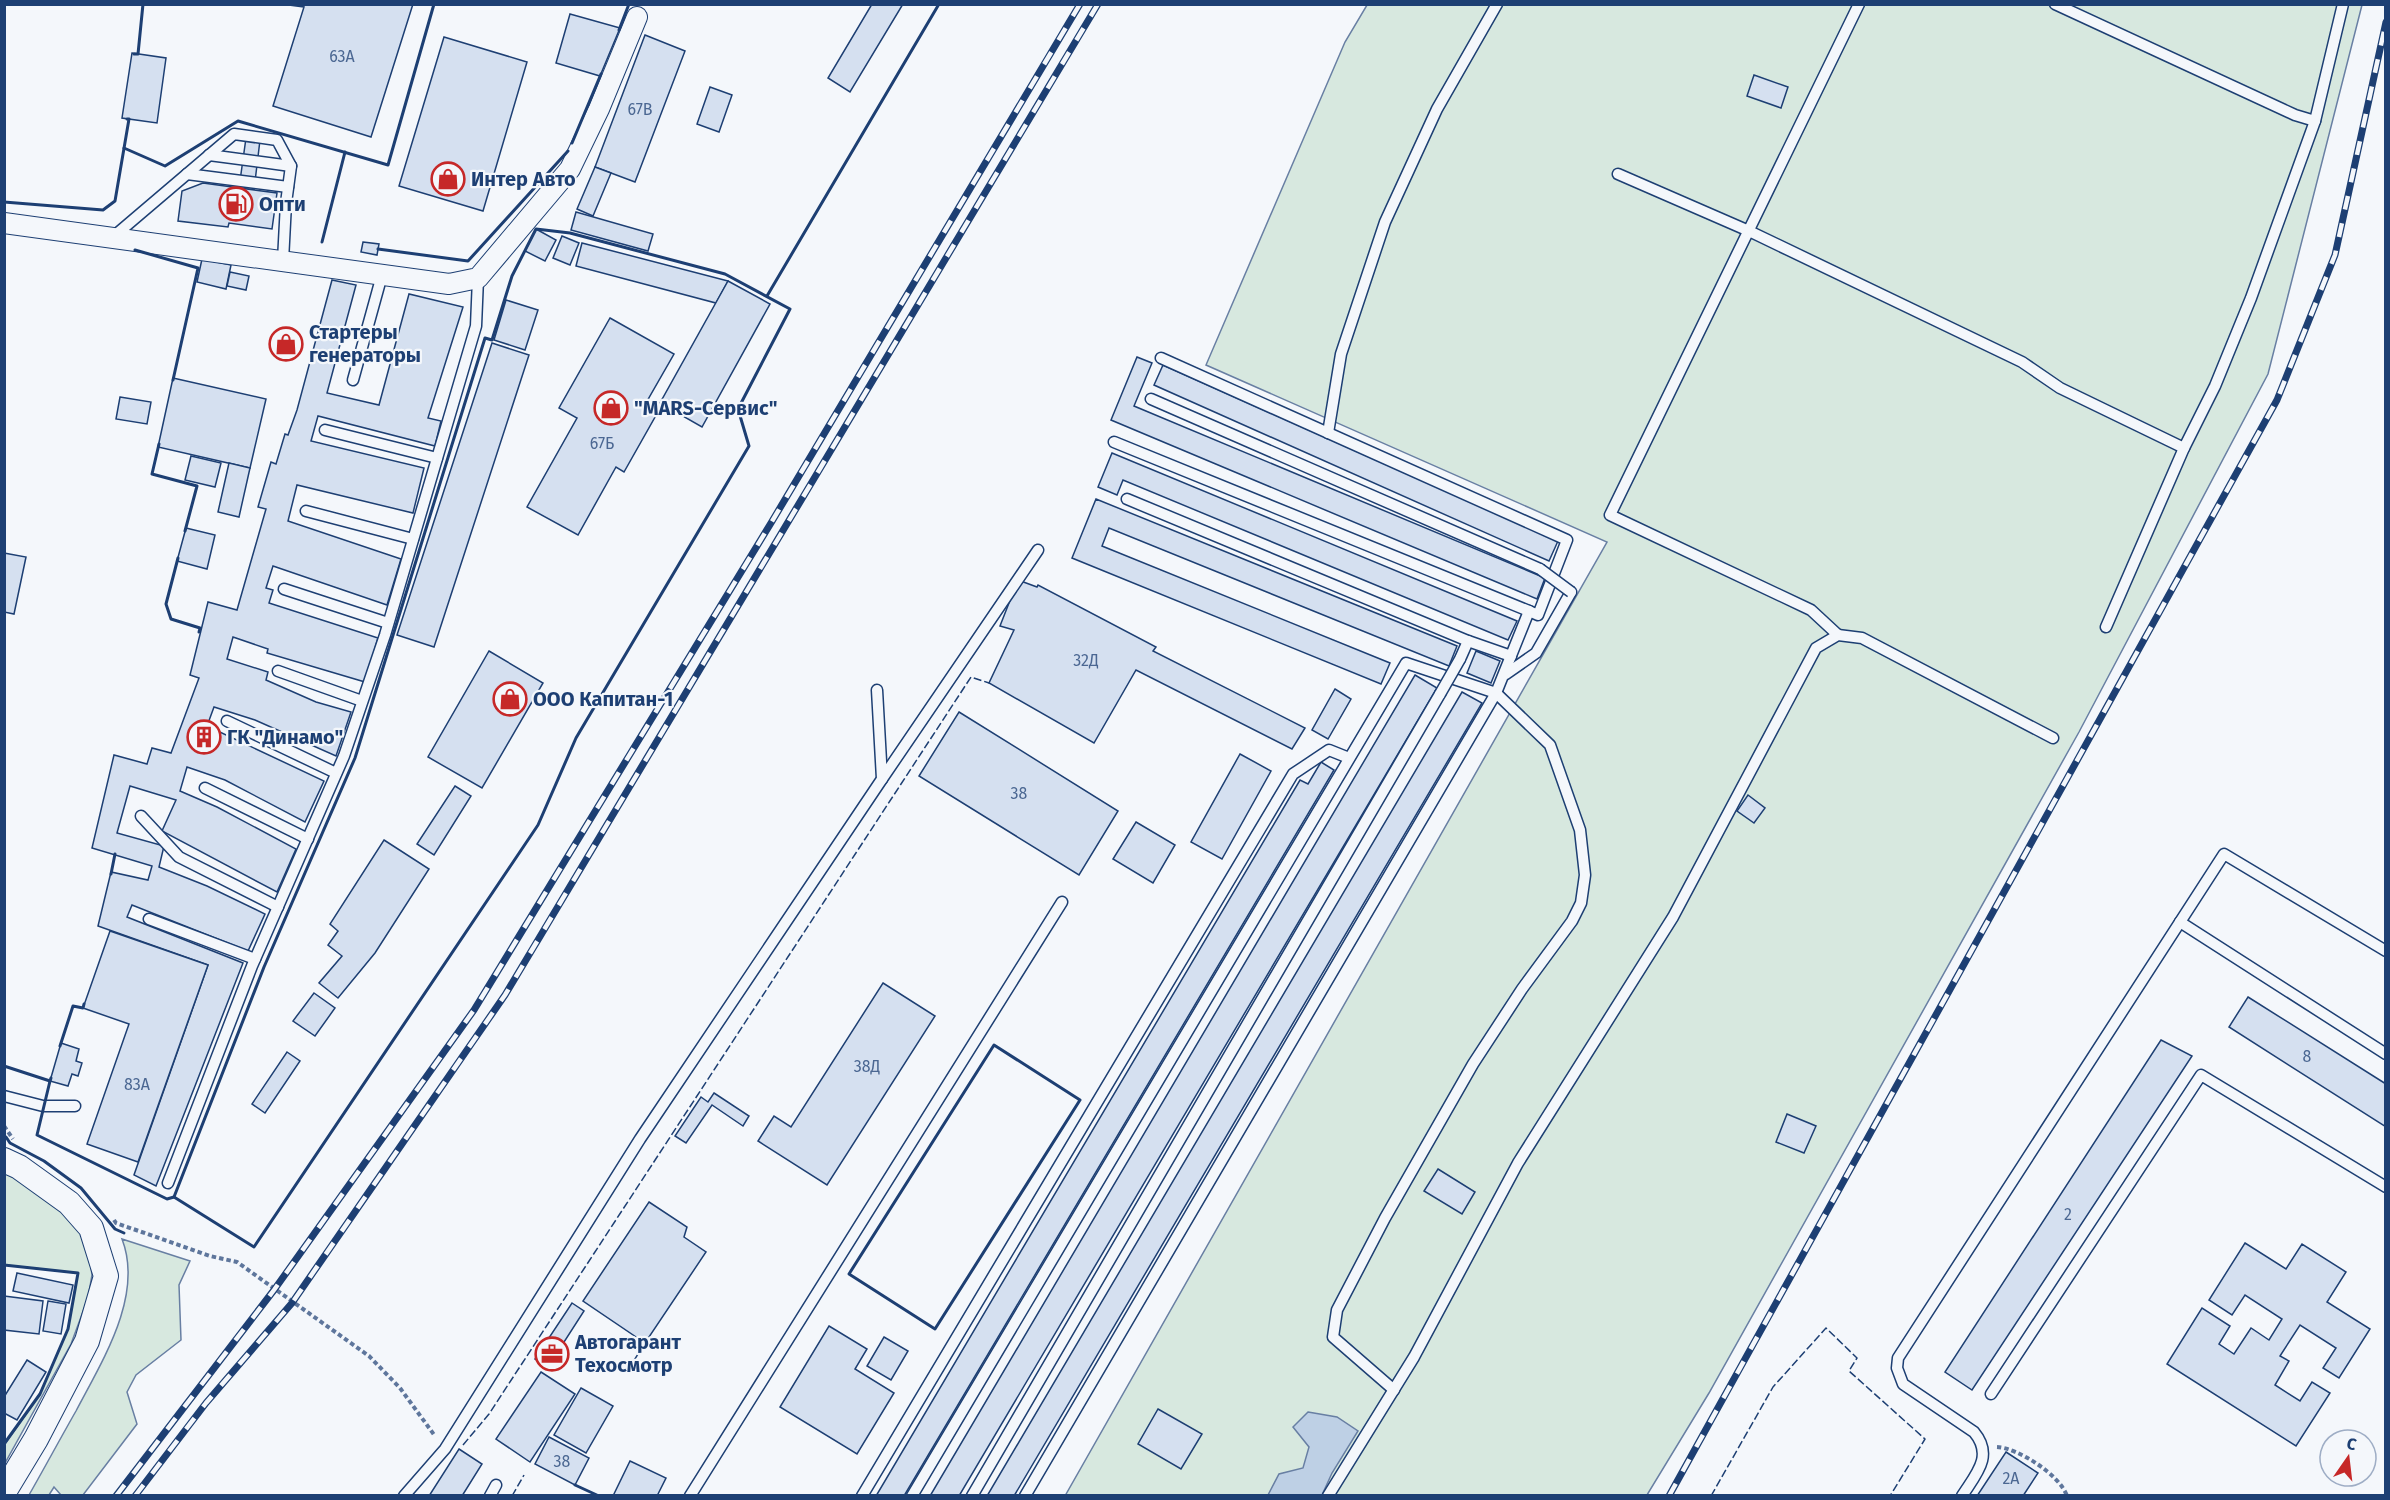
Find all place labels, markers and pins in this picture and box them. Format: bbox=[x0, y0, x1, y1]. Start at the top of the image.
shop icon: Интер Авто bbox=[430, 161, 466, 197]
place label: Интер Авто bbox=[471, 167, 576, 191]
fuel station icon: Опти bbox=[218, 186, 254, 222]
place label: Опти bbox=[259, 192, 306, 216]
place label: Стартеры генераторы bbox=[309, 320, 421, 367]
shop icon: Стартеры генераторы bbox=[268, 326, 304, 362]
shop icon: "MARS-Сервис" bbox=[593, 390, 629, 426]
place label: "MARS-Сервис" bbox=[634, 396, 777, 420]
shop icon: ООО Капитан-1 bbox=[492, 681, 528, 717]
place label: ООО Капитан-1 bbox=[533, 687, 673, 711]
building icon: ГК "Динамо" bbox=[186, 719, 222, 755]
place label: ГК "Динамо" bbox=[227, 725, 343, 749]
place label: Автогарант Техосмотр bbox=[574, 1330, 681, 1377]
office icon: Автогарант Техосмотр bbox=[534, 1336, 570, 1372]

